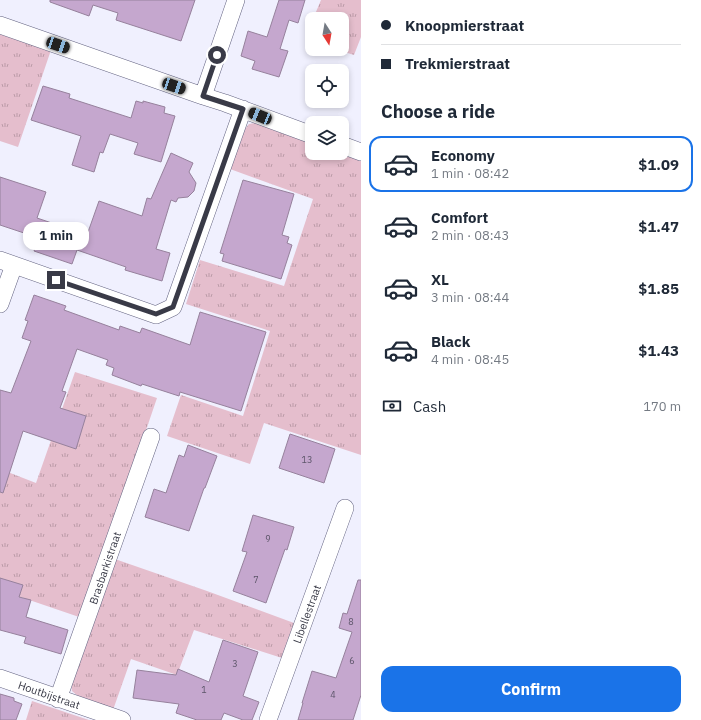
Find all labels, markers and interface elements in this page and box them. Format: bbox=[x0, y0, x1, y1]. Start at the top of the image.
north arrow bbox=[305, 12, 349, 56]
map controls bbox=[305, 12, 349, 160]
text: Knoopmierstraat bbox=[405, 16, 524, 35]
car bbox=[45, 35, 71, 55]
route start bbox=[208, 46, 226, 64]
text: Trekmierstraat bbox=[405, 54, 510, 73]
button: locate bbox=[305, 64, 349, 108]
car bbox=[161, 76, 187, 96]
text: Choose a ride bbox=[381, 100, 495, 123]
car bbox=[247, 106, 273, 126]
button: layers bbox=[305, 116, 349, 160]
icon: car bbox=[383, 146, 419, 182]
text: Economy bbox=[431, 146, 495, 165]
text: $1.09 bbox=[638, 155, 679, 174]
text: 1 min · 08:42 bbox=[431, 165, 509, 182]
icon: car bbox=[383, 208, 419, 244]
text: Comfort bbox=[431, 208, 488, 227]
text: $1.47 bbox=[638, 217, 679, 236]
callout: 1 min bbox=[23, 222, 89, 250]
text: 1 min bbox=[39, 227, 73, 244]
text: 2 min · 08:43 bbox=[431, 227, 509, 244]
icon: car bbox=[383, 270, 419, 306]
text: XL bbox=[431, 270, 449, 289]
route end bbox=[47, 271, 65, 289]
text: $1.85 bbox=[638, 279, 679, 298]
text: 3 min · 08:44 bbox=[431, 289, 509, 306]
icon: car bbox=[383, 332, 419, 368]
text: Black bbox=[431, 332, 471, 351]
text: $1.43 bbox=[638, 341, 679, 360]
text: 4 min · 08:45 bbox=[431, 351, 509, 368]
icon: cash bbox=[381, 395, 403, 417]
text: Cash bbox=[413, 397, 446, 416]
text: 170 m bbox=[643, 398, 681, 415]
house number: 13 bbox=[302, 454, 312, 465]
street label: Brasbarkistraat bbox=[86, 530, 124, 606]
house number: 9 bbox=[265, 533, 271, 544]
house number: 7 bbox=[253, 574, 259, 585]
street label: Libellestraat bbox=[290, 583, 324, 645]
house number: 8 bbox=[348, 616, 354, 627]
house number: 6 bbox=[349, 655, 355, 666]
house number: 3 bbox=[232, 658, 238, 669]
button: Confirm bbox=[381, 666, 681, 712]
street label: Houtbijstraat bbox=[16, 678, 82, 712]
house number: 1 bbox=[201, 684, 207, 695]
house number: 4 bbox=[330, 689, 336, 700]

